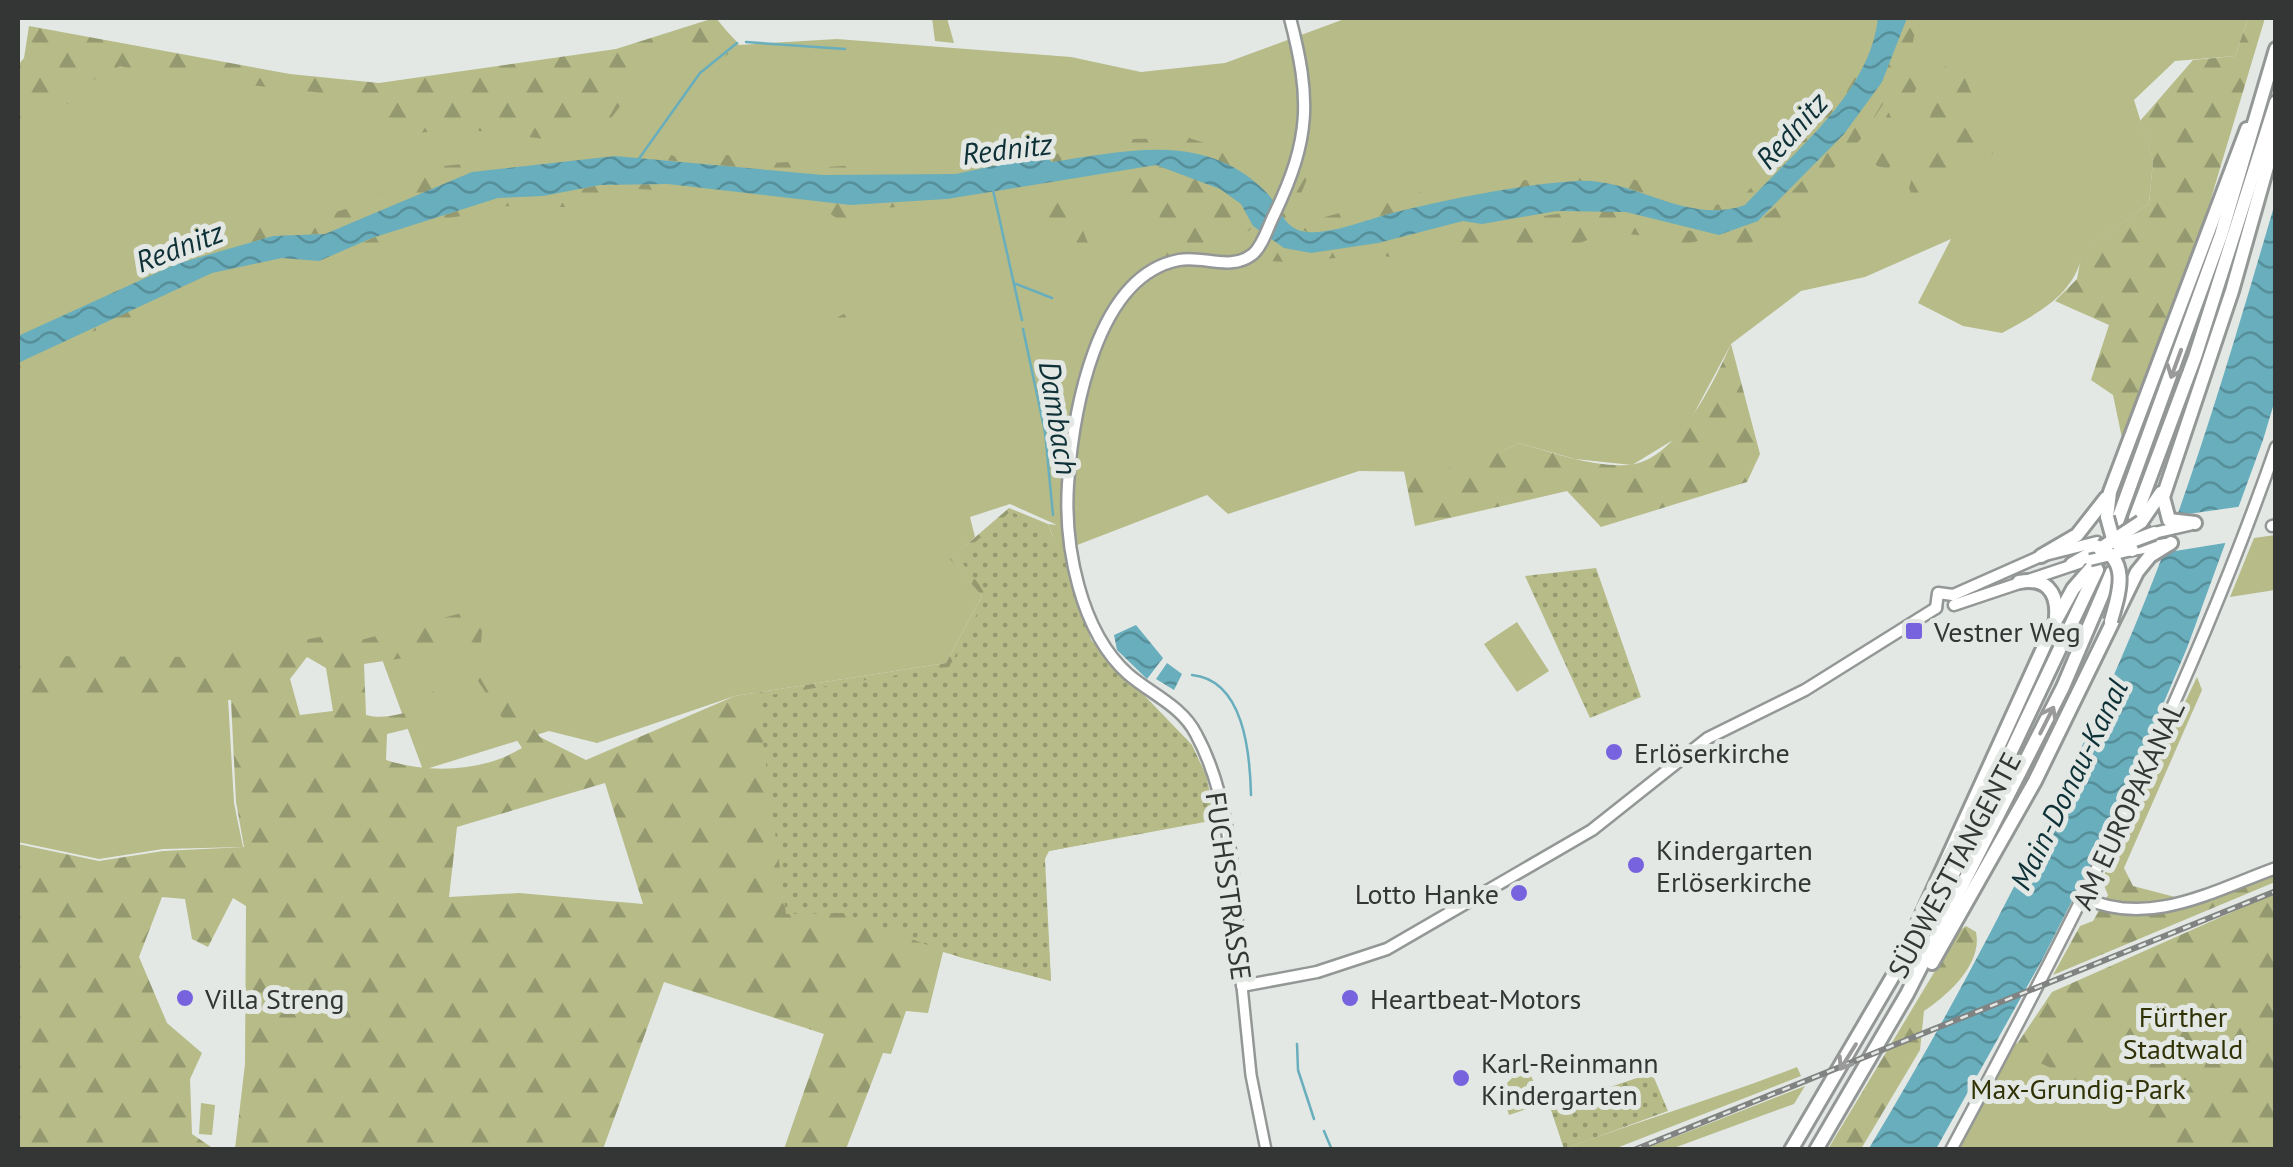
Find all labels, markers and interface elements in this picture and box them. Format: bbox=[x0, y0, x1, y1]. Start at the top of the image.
water label: Rednitz bbox=[1746, 82, 1837, 177]
water label: Rednitz bbox=[960, 123, 1055, 173]
water label: Rednitz bbox=[130, 211, 229, 280]
one-way arrow bbox=[2166, 348, 2184, 380]
water label: Dambach bbox=[1031, 358, 1087, 478]
place label: Vestner Weg bbox=[1933, 613, 2081, 650]
marker: Vestner Weg bbox=[1903, 620, 1925, 642]
water label: Main-Donau-Kanal bbox=[2000, 672, 2136, 896]
street label: AM EUROPAKANAL bbox=[2063, 695, 2193, 915]
one-way arrow bbox=[2038, 705, 2057, 735]
place label: Erlöserkirche bbox=[1634, 734, 1790, 771]
marker: Erlöserkirche bbox=[1603, 741, 1625, 763]
street label: SÜDWESTTANGENTE bbox=[1879, 746, 2029, 984]
street label: FUCHSSTRASSE bbox=[1197, 789, 1261, 983]
place label: Kindergarten Erlöserkirche bbox=[1656, 831, 1813, 900]
marker: Kindergarten Erlöserkirche bbox=[1625, 854, 1647, 876]
place label: Lotto Hanke bbox=[1355, 875, 1499, 912]
marker: Lotto Hanke bbox=[1508, 882, 1530, 904]
place label: Villa Streng bbox=[204, 980, 345, 1017]
place label: Heartbeat-Motors bbox=[1370, 980, 1581, 1017]
marker: Villa Streng bbox=[174, 987, 196, 1009]
marker: Heartbeat-Motors bbox=[1339, 987, 1361, 1009]
park label: Fürther Stadtwald bbox=[2123, 998, 2243, 1067]
one-way arrow bbox=[1838, 1042, 1858, 1071]
place label: Karl-Reinmann Kindergarten bbox=[1481, 1044, 1659, 1113]
marker: Karl-Reinmann Kindergarten bbox=[1450, 1067, 1472, 1089]
park label: Max-Grundig-Park bbox=[1970, 1070, 2186, 1107]

